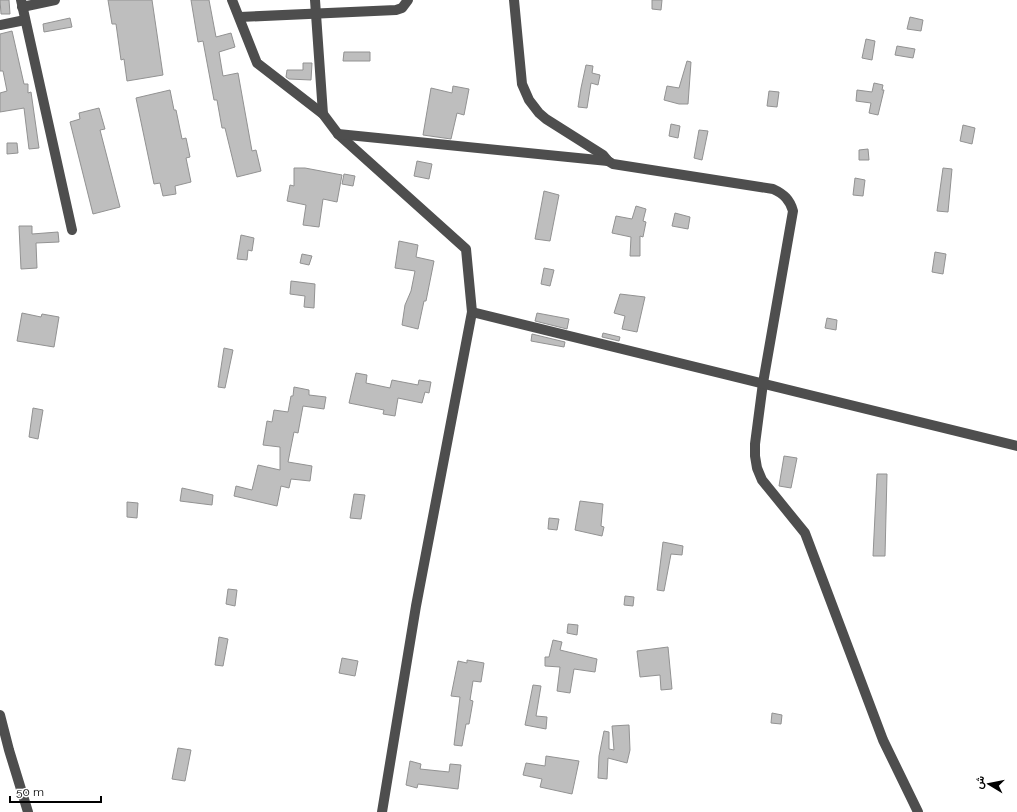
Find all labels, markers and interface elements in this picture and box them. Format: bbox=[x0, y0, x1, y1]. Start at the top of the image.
north arrow bbox=[969, 764, 1009, 804]
text: ش bbox=[972, 775, 987, 790]
scale bar bbox=[10, 778, 101, 804]
text: 50 m bbox=[16, 785, 44, 799]

